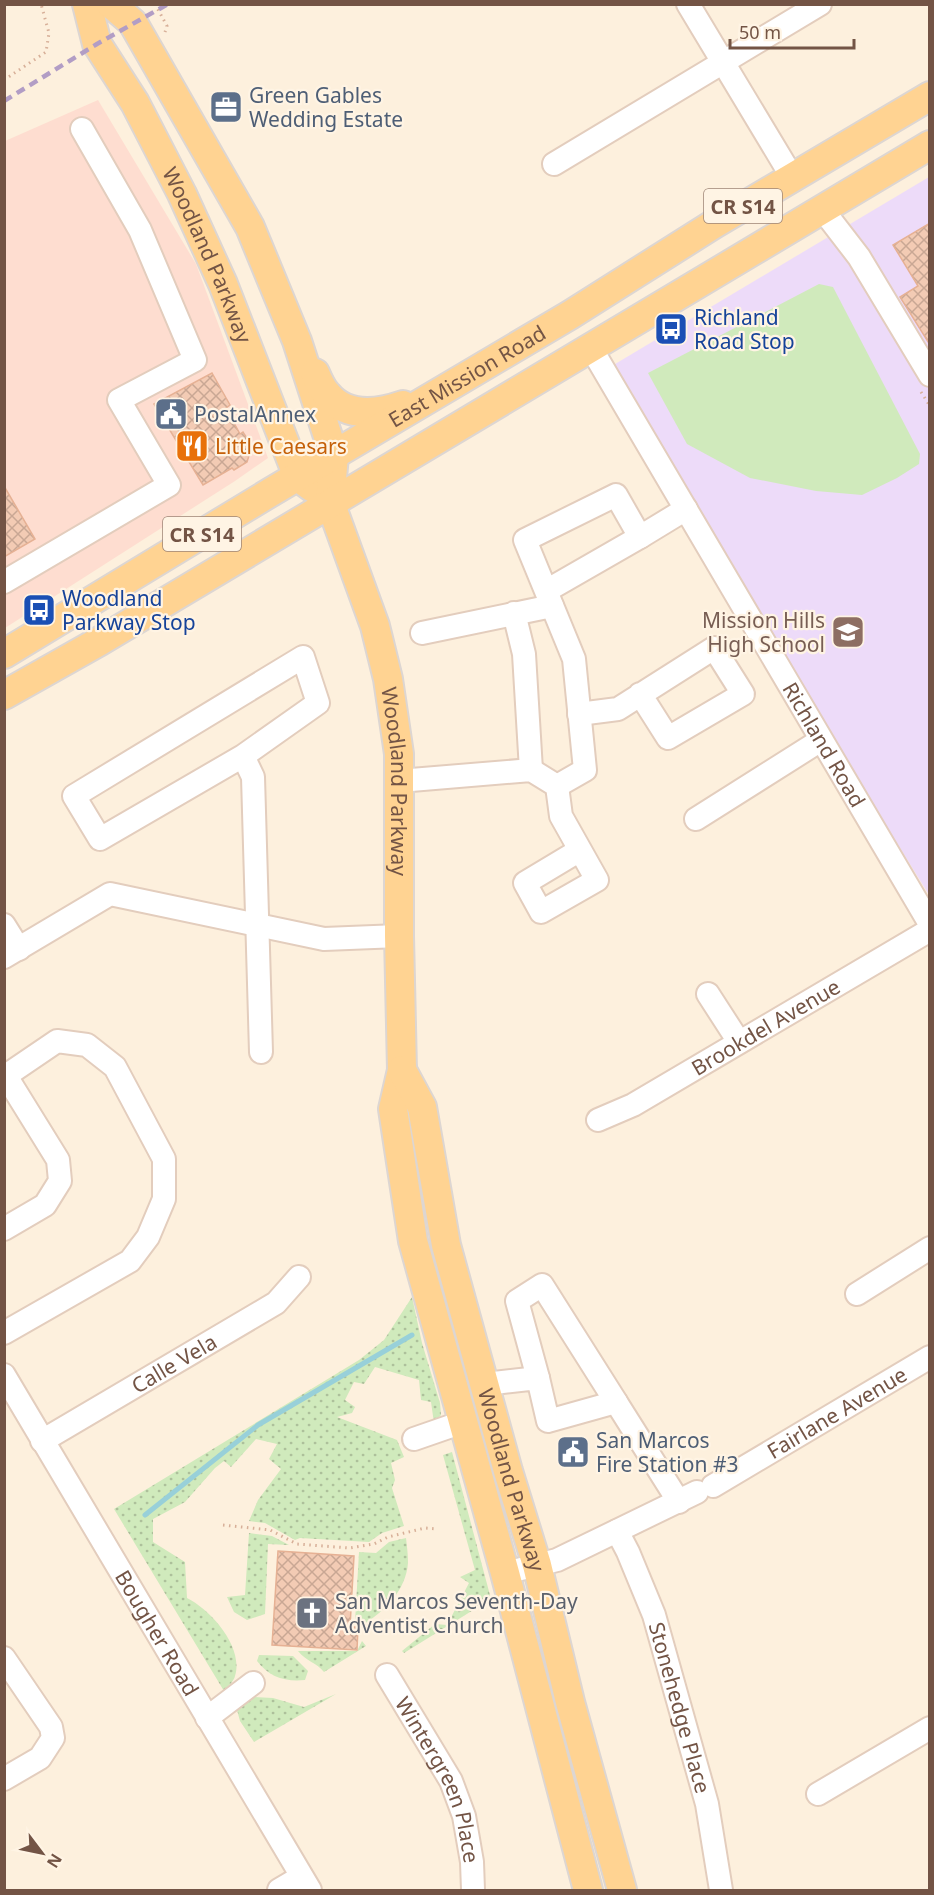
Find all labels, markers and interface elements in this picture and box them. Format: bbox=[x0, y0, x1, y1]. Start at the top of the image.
scale bar bbox=[730, 12, 854, 50]
text: 50 m bbox=[739, 20, 781, 44]
place label: Green Gables Wedding Estate bbox=[249, 81, 403, 133]
office icon: Green Gables Wedding Estate bbox=[208, 89, 244, 125]
street label: Woodland Parkway bbox=[156, 162, 259, 347]
road number: CR S14 bbox=[704, 189, 782, 223]
place label: Richland Road Stop bbox=[694, 303, 795, 355]
bus stop icon: Richland Road Stop bbox=[653, 311, 689, 347]
street label: East Mission Road bbox=[383, 319, 551, 433]
public building icon: PostalAnnex bbox=[153, 396, 189, 432]
place label: PostalAnnex bbox=[194, 400, 316, 428]
restaurant icon: Little Caesars bbox=[174, 428, 210, 464]
place label: Little Caesars bbox=[215, 432, 347, 460]
road number: CR S14 bbox=[163, 517, 241, 551]
place label: Woodland Parkway Stop bbox=[62, 584, 196, 636]
bus stop icon: Woodland Parkway Stop bbox=[21, 592, 57, 628]
place label: Mission Hills High School bbox=[702, 606, 825, 658]
school or university icon: Mission Hills High School bbox=[830, 614, 866, 650]
street label: Richland Road bbox=[777, 677, 872, 812]
street label: Woodland Parkway bbox=[375, 685, 413, 876]
street label: Brookdel Avenue bbox=[686, 972, 845, 1082]
street label: Calle Vela bbox=[126, 1327, 222, 1399]
street label: Fairlane Avenue bbox=[762, 1360, 912, 1465]
street label: Woodland Parkway bbox=[472, 1385, 552, 1574]
place label: San Marcos Fire Station #3 bbox=[596, 1426, 739, 1478]
public building icon: San Marcos Fire Station #3 bbox=[555, 1434, 591, 1470]
street label: Bougher Road bbox=[109, 1565, 205, 1701]
place label: San Marcos Seventh-Day Adventist Church bbox=[335, 1587, 578, 1639]
church icon: San Marcos Seventh-Day Adventist Church bbox=[294, 1595, 330, 1631]
street label: Stonehedge Place bbox=[643, 1619, 717, 1796]
street label: Wintergreen Place bbox=[389, 1691, 486, 1865]
north arrow bbox=[12, 1823, 72, 1883]
text: N bbox=[42, 1850, 67, 1872]

